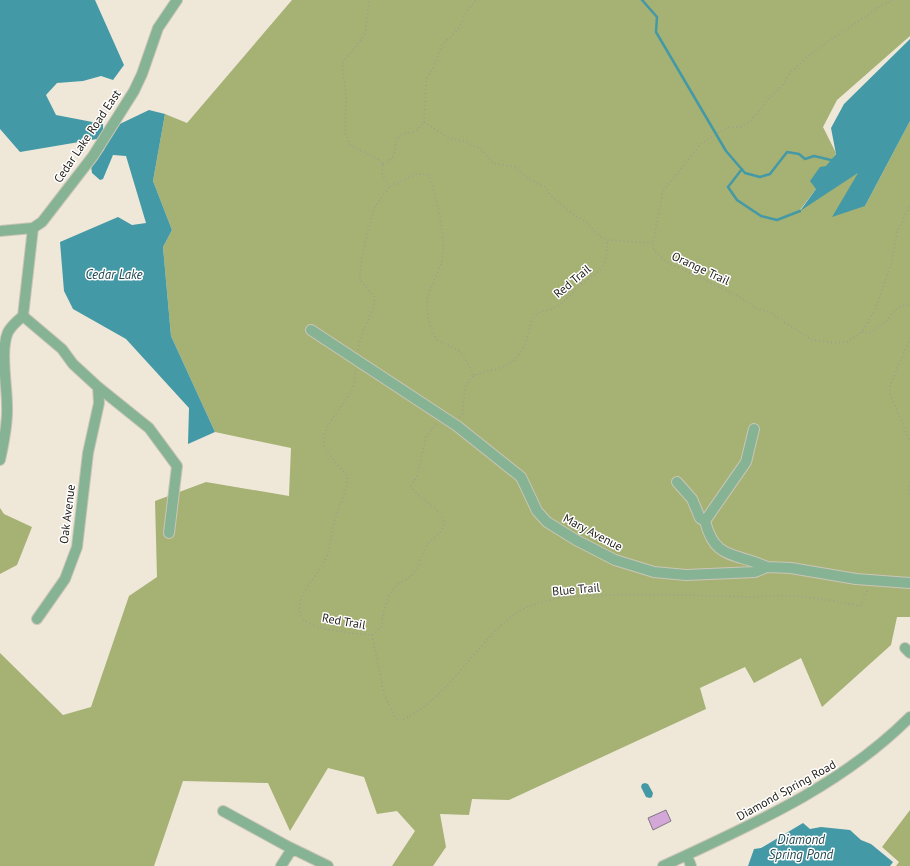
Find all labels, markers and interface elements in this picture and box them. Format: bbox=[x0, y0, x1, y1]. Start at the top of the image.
street label: Cedar Lake Road East bbox=[50, 87, 124, 185]
street label: Orange Trail bbox=[670, 248, 733, 288]
street label: Red Trail bbox=[550, 261, 594, 301]
water label: Cedar Lake bbox=[85, 266, 143, 283]
street label: Oak Avenue bbox=[56, 483, 78, 545]
street label: Mary Avenue bbox=[561, 510, 625, 554]
street label: Blue Trail bbox=[551, 579, 601, 599]
street label: Red Trail bbox=[321, 610, 368, 632]
street label: Diamond Spring Road bbox=[734, 756, 838, 824]
water label: Diamond Spring Pond bbox=[769, 831, 834, 863]

